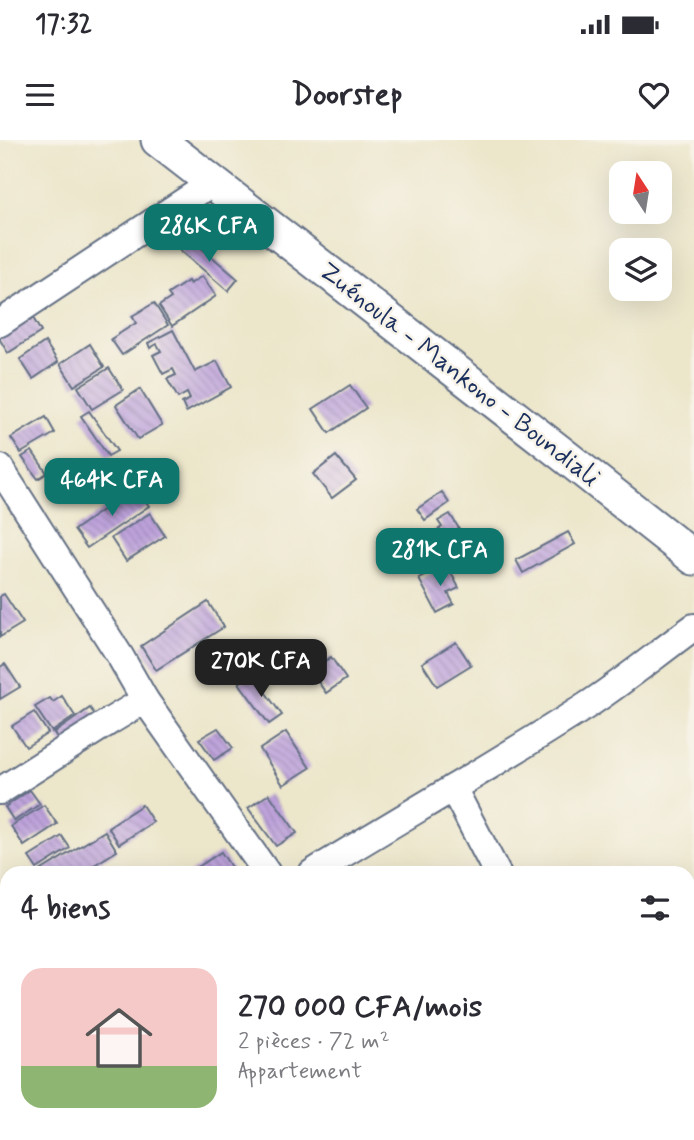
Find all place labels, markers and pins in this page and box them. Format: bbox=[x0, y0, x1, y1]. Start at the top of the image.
pin: 286K CFA bbox=[137, 204, 281, 264]
pin: 464K CFA bbox=[40, 458, 184, 518]
pin: 281K CFA bbox=[368, 528, 512, 588]
pin: 270K CFA bbox=[189, 640, 333, 699]

